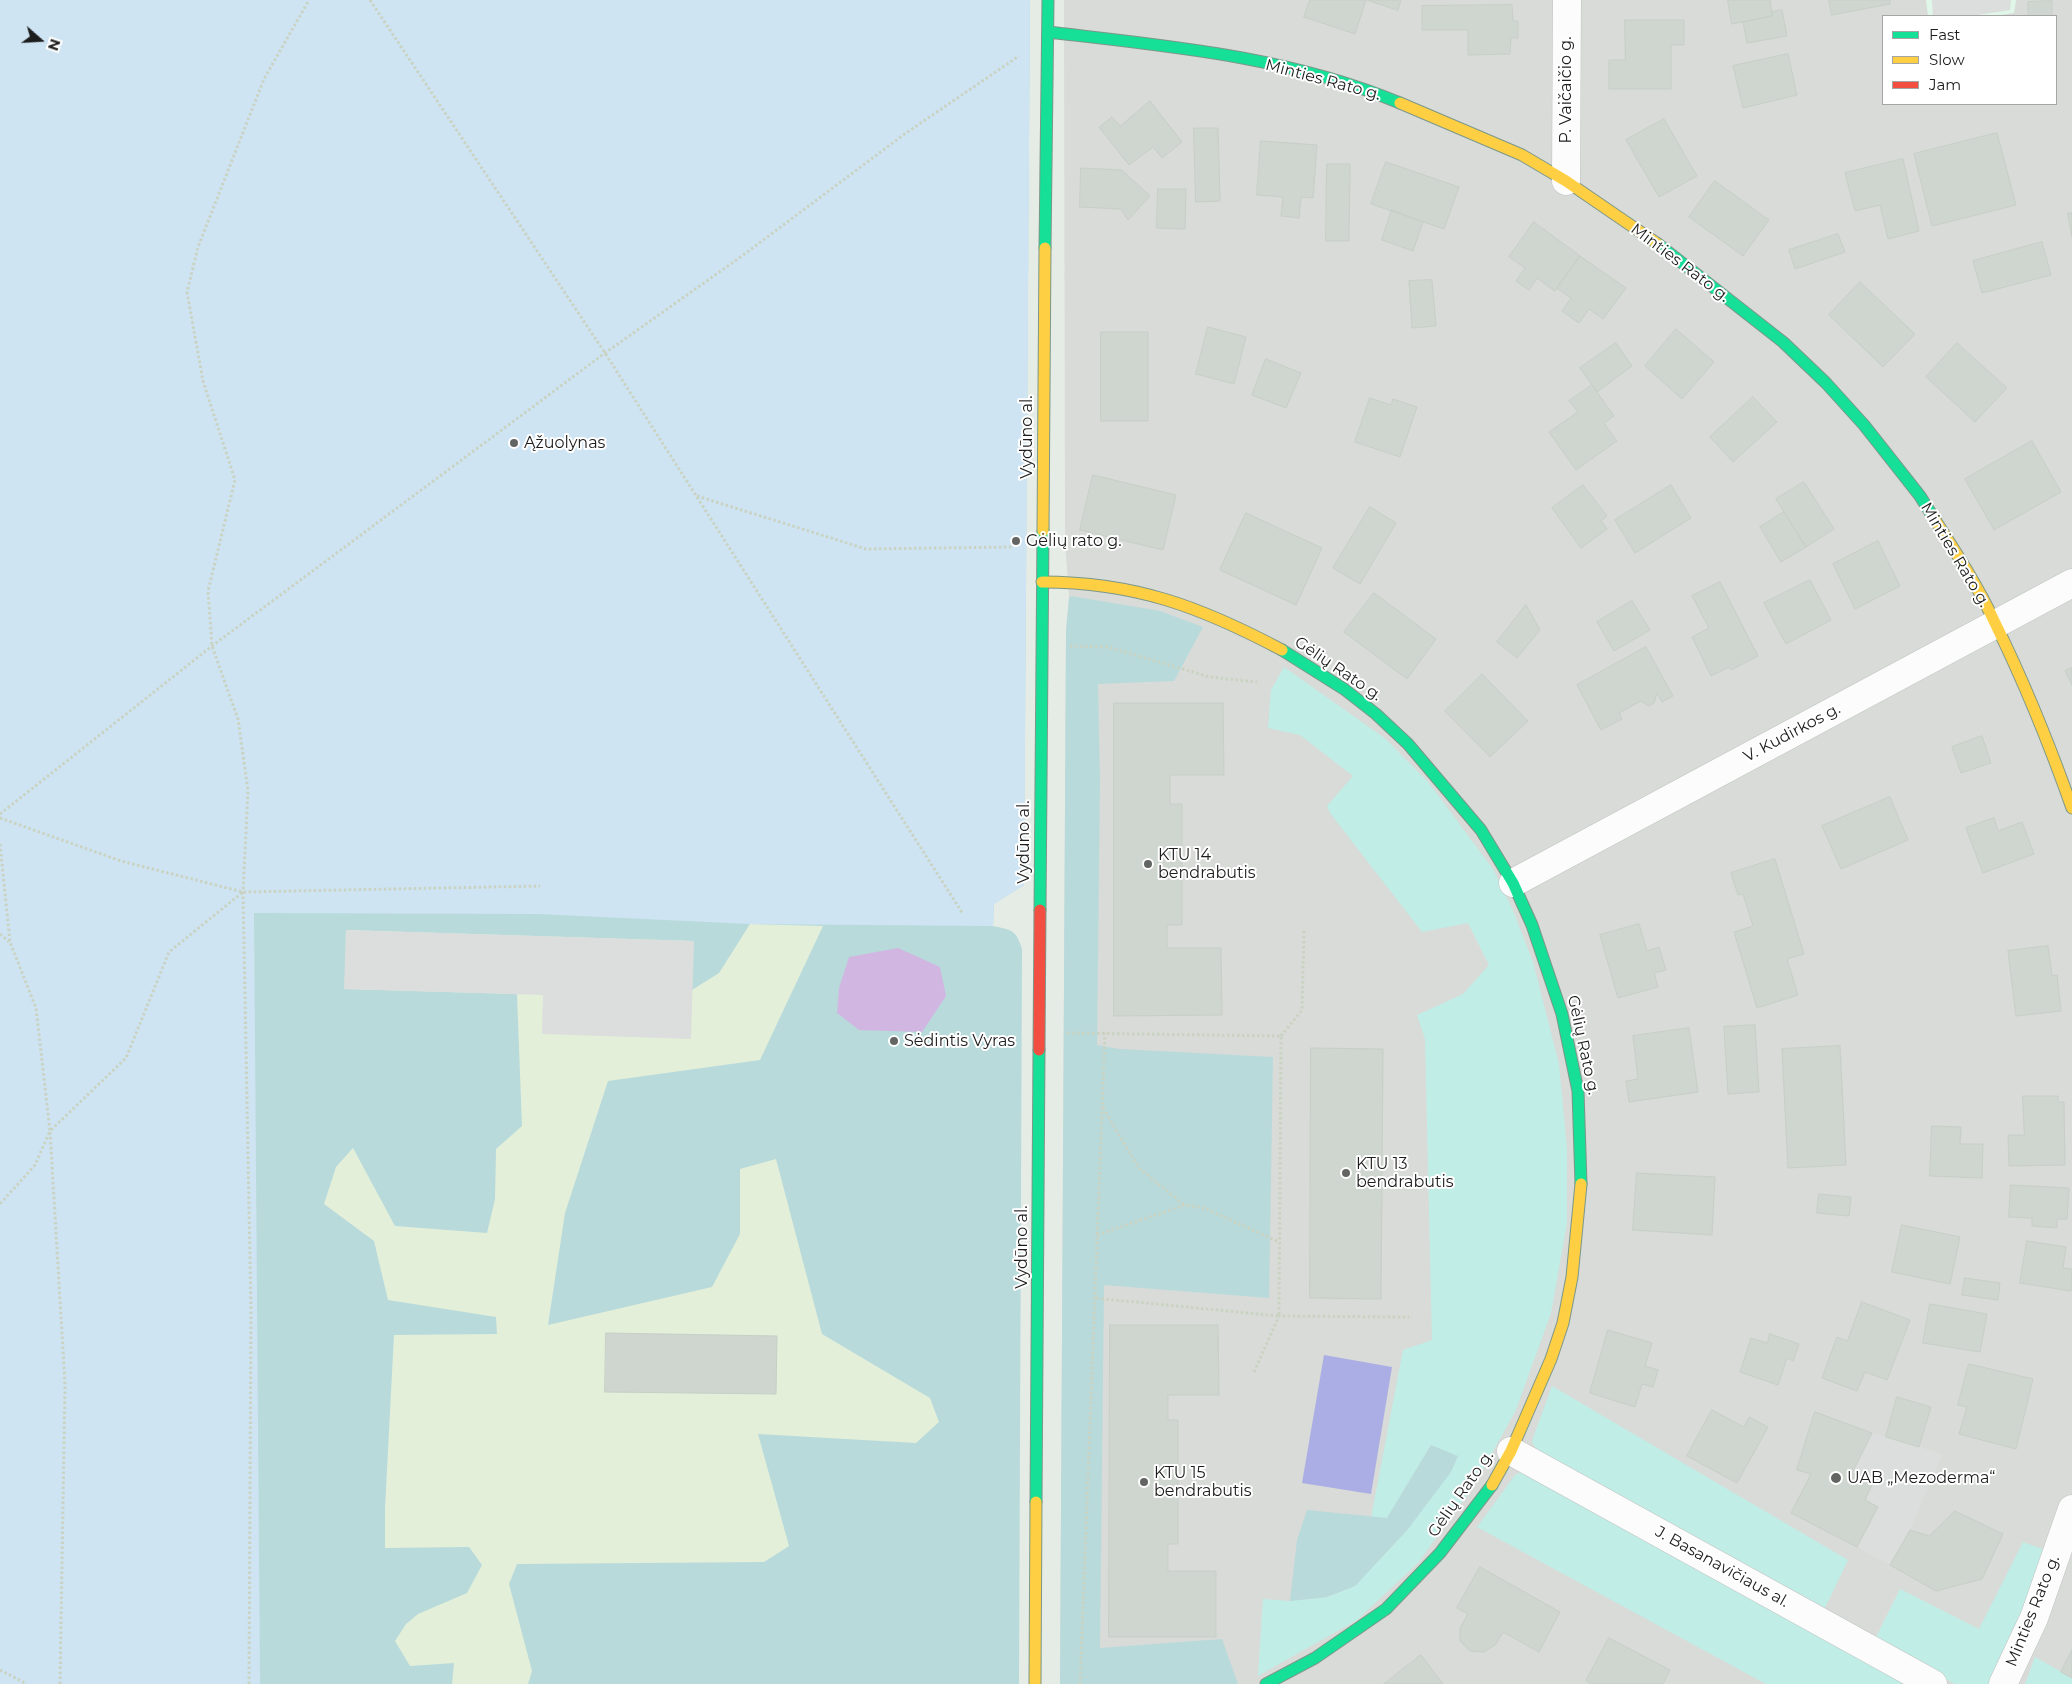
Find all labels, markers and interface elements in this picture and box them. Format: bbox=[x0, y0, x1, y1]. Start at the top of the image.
north arrow bbox=[15, 15, 65, 65]
legend bbox=[1882, 15, 2057, 105]
text: Fast bbox=[1929, 25, 1960, 44]
street label: P. Vaičaičio g. bbox=[1556, 36, 1576, 144]
text: N bbox=[44, 37, 65, 53]
text: Slow bbox=[1929, 50, 1965, 69]
street label: Minties Rato g. bbox=[1263, 55, 1383, 105]
text: Jam bbox=[1929, 75, 1961, 94]
street label: Minties Rato g. bbox=[1627, 220, 1733, 306]
street label: Vydūno al. bbox=[1017, 395, 1037, 479]
place label: Ąžuolynas bbox=[524, 433, 605, 453]
marker: Ąžuolynas bbox=[508, 437, 520, 449]
street label: Minties Rato g. bbox=[1916, 499, 1994, 611]
place label: Gėlių rato g. bbox=[1026, 531, 1122, 551]
marker: Gėlių rato g. bbox=[1010, 535, 1022, 547]
street label: Gėlių Rato g. bbox=[1291, 633, 1385, 705]
street label: V. Kudirkos g. bbox=[1740, 699, 1844, 767]
street label: Vydūno al. bbox=[1014, 800, 1034, 884]
place label: KTU 14 bendrabutis bbox=[1158, 845, 1256, 883]
marker: KTU 14 bendrabutis bbox=[1142, 858, 1154, 870]
street label: Gėlių Rato g. bbox=[1563, 993, 1603, 1097]
place label: Sėdintis Vyras bbox=[904, 1031, 1015, 1051]
marker: Sėdintis Vyras bbox=[888, 1035, 900, 1047]
place label: KTU 13 bendrabutis bbox=[1356, 1154, 1454, 1192]
marker: KTU 13 bendrabutis bbox=[1340, 1167, 1352, 1179]
street label: Vydūno al. bbox=[1012, 1205, 1032, 1289]
street label: Gėlių Rato g. bbox=[1424, 1447, 1498, 1541]
place label: KTU 15 bendrabutis bbox=[1154, 1463, 1252, 1501]
place label: UAB „Mezoderma“ bbox=[1847, 1468, 1995, 1488]
marker: UAB „Mezoderma“ bbox=[1829, 1471, 1843, 1485]
marker: KTU 15 bendrabutis bbox=[1138, 1476, 1150, 1488]
street label: J. Basanavičiaus al. bbox=[1652, 1522, 1792, 1612]
street label: Minties Rato g. bbox=[2002, 1552, 2064, 1670]

